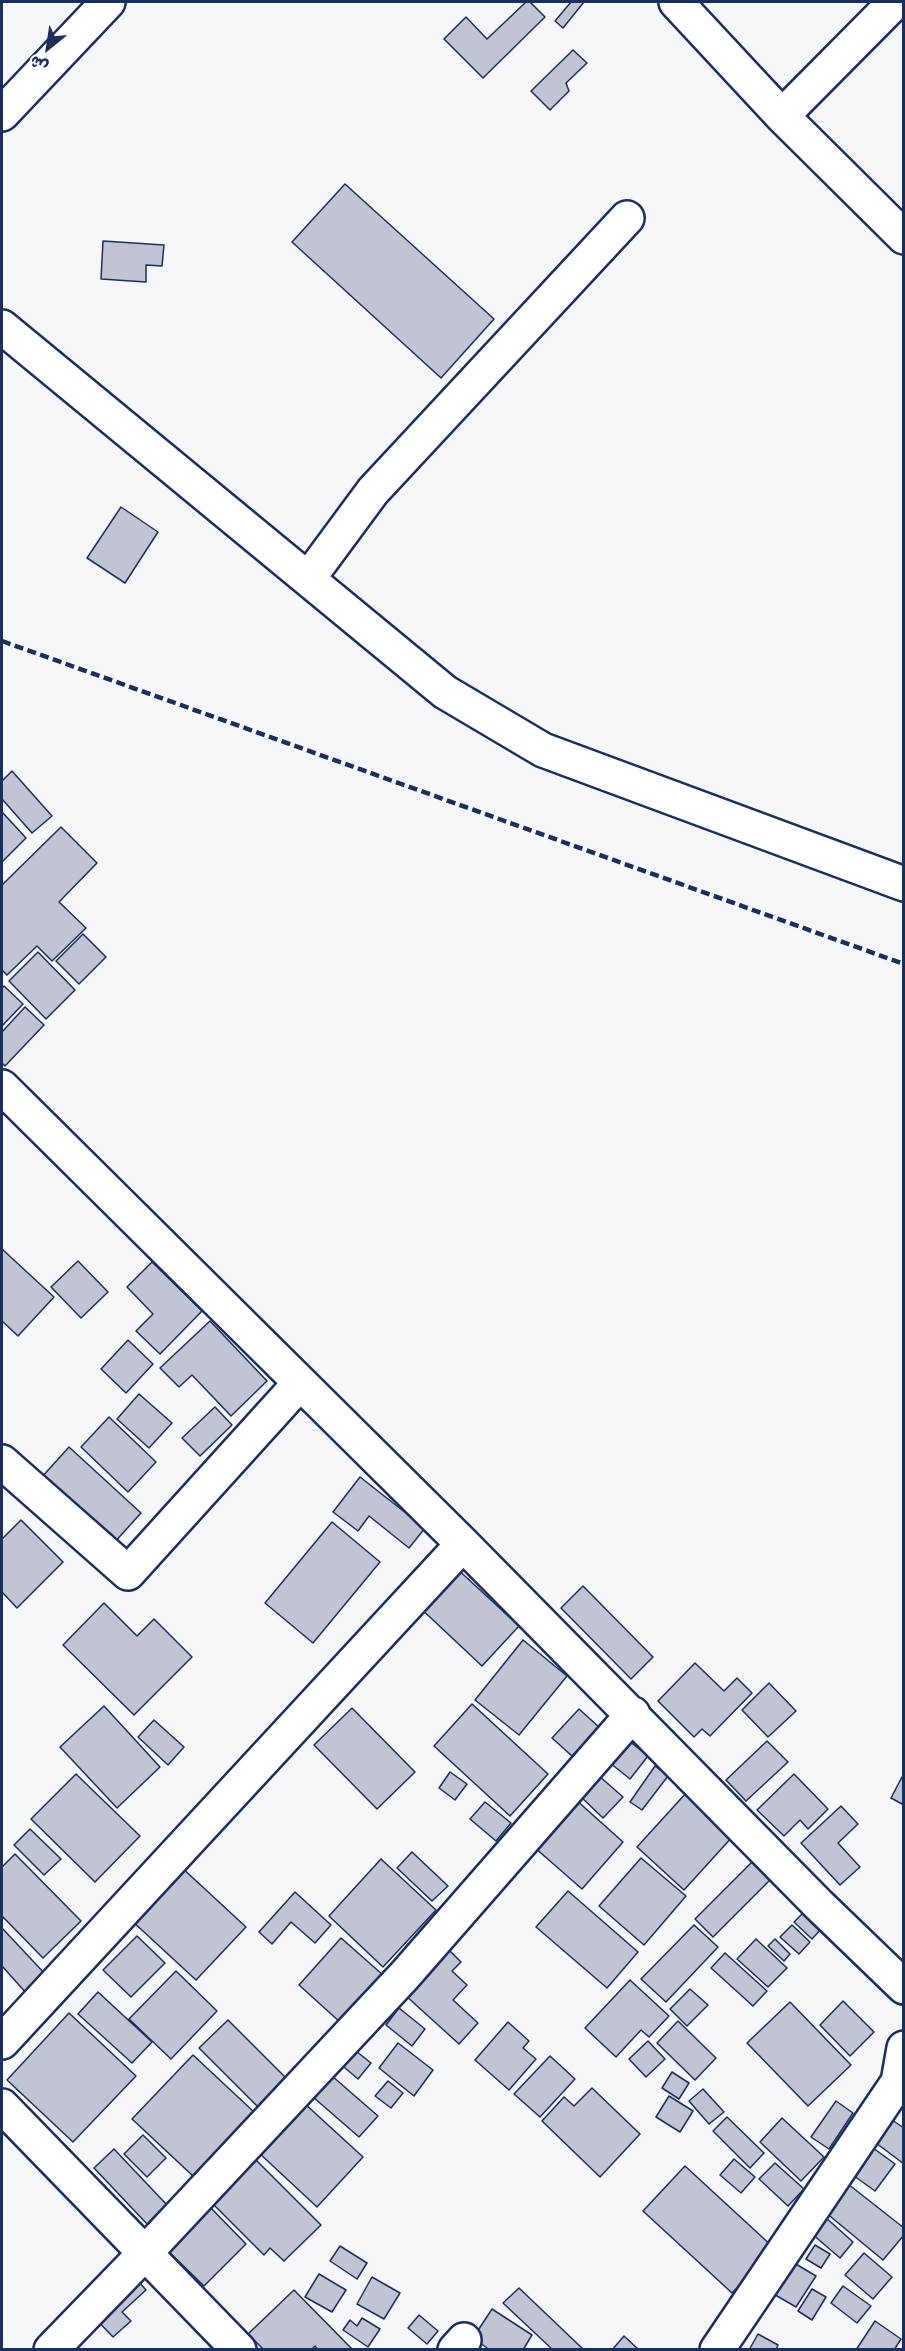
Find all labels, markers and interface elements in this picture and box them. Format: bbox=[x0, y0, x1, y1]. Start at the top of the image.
north arrow bbox=[18, 18, 78, 78]
text: ش bbox=[24, 47, 54, 81]

